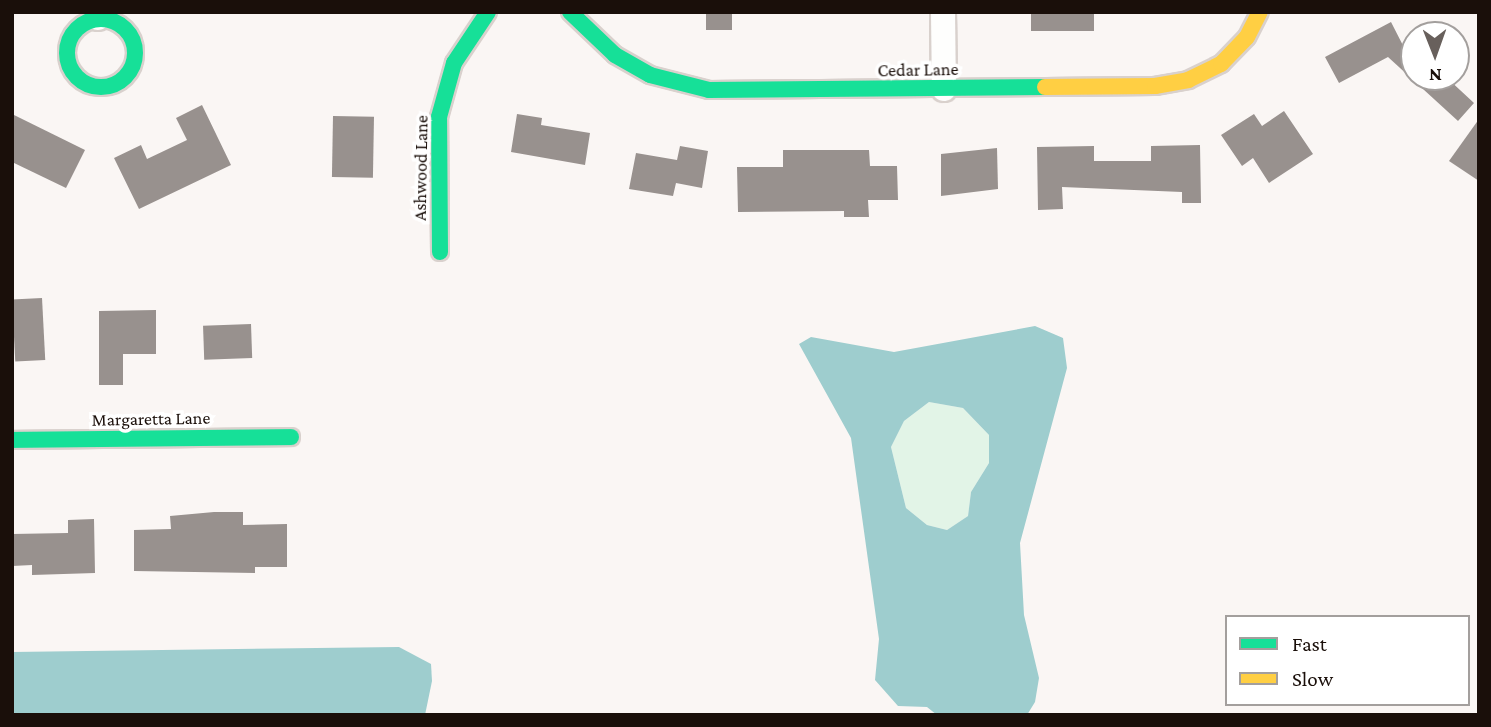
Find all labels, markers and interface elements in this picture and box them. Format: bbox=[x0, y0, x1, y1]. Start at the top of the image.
north arrow bbox=[1400, 21, 1470, 91]
street label: Cedar Lane bbox=[877, 58, 959, 82]
text: N bbox=[1429, 65, 1442, 86]
street label: Ashwood Lane bbox=[409, 115, 433, 221]
street label: Margaretta Lane bbox=[91, 407, 211, 431]
legend bbox=[1225, 615, 1470, 706]
text: Fast bbox=[1292, 632, 1327, 656]
text: Slow bbox=[1292, 667, 1333, 691]

